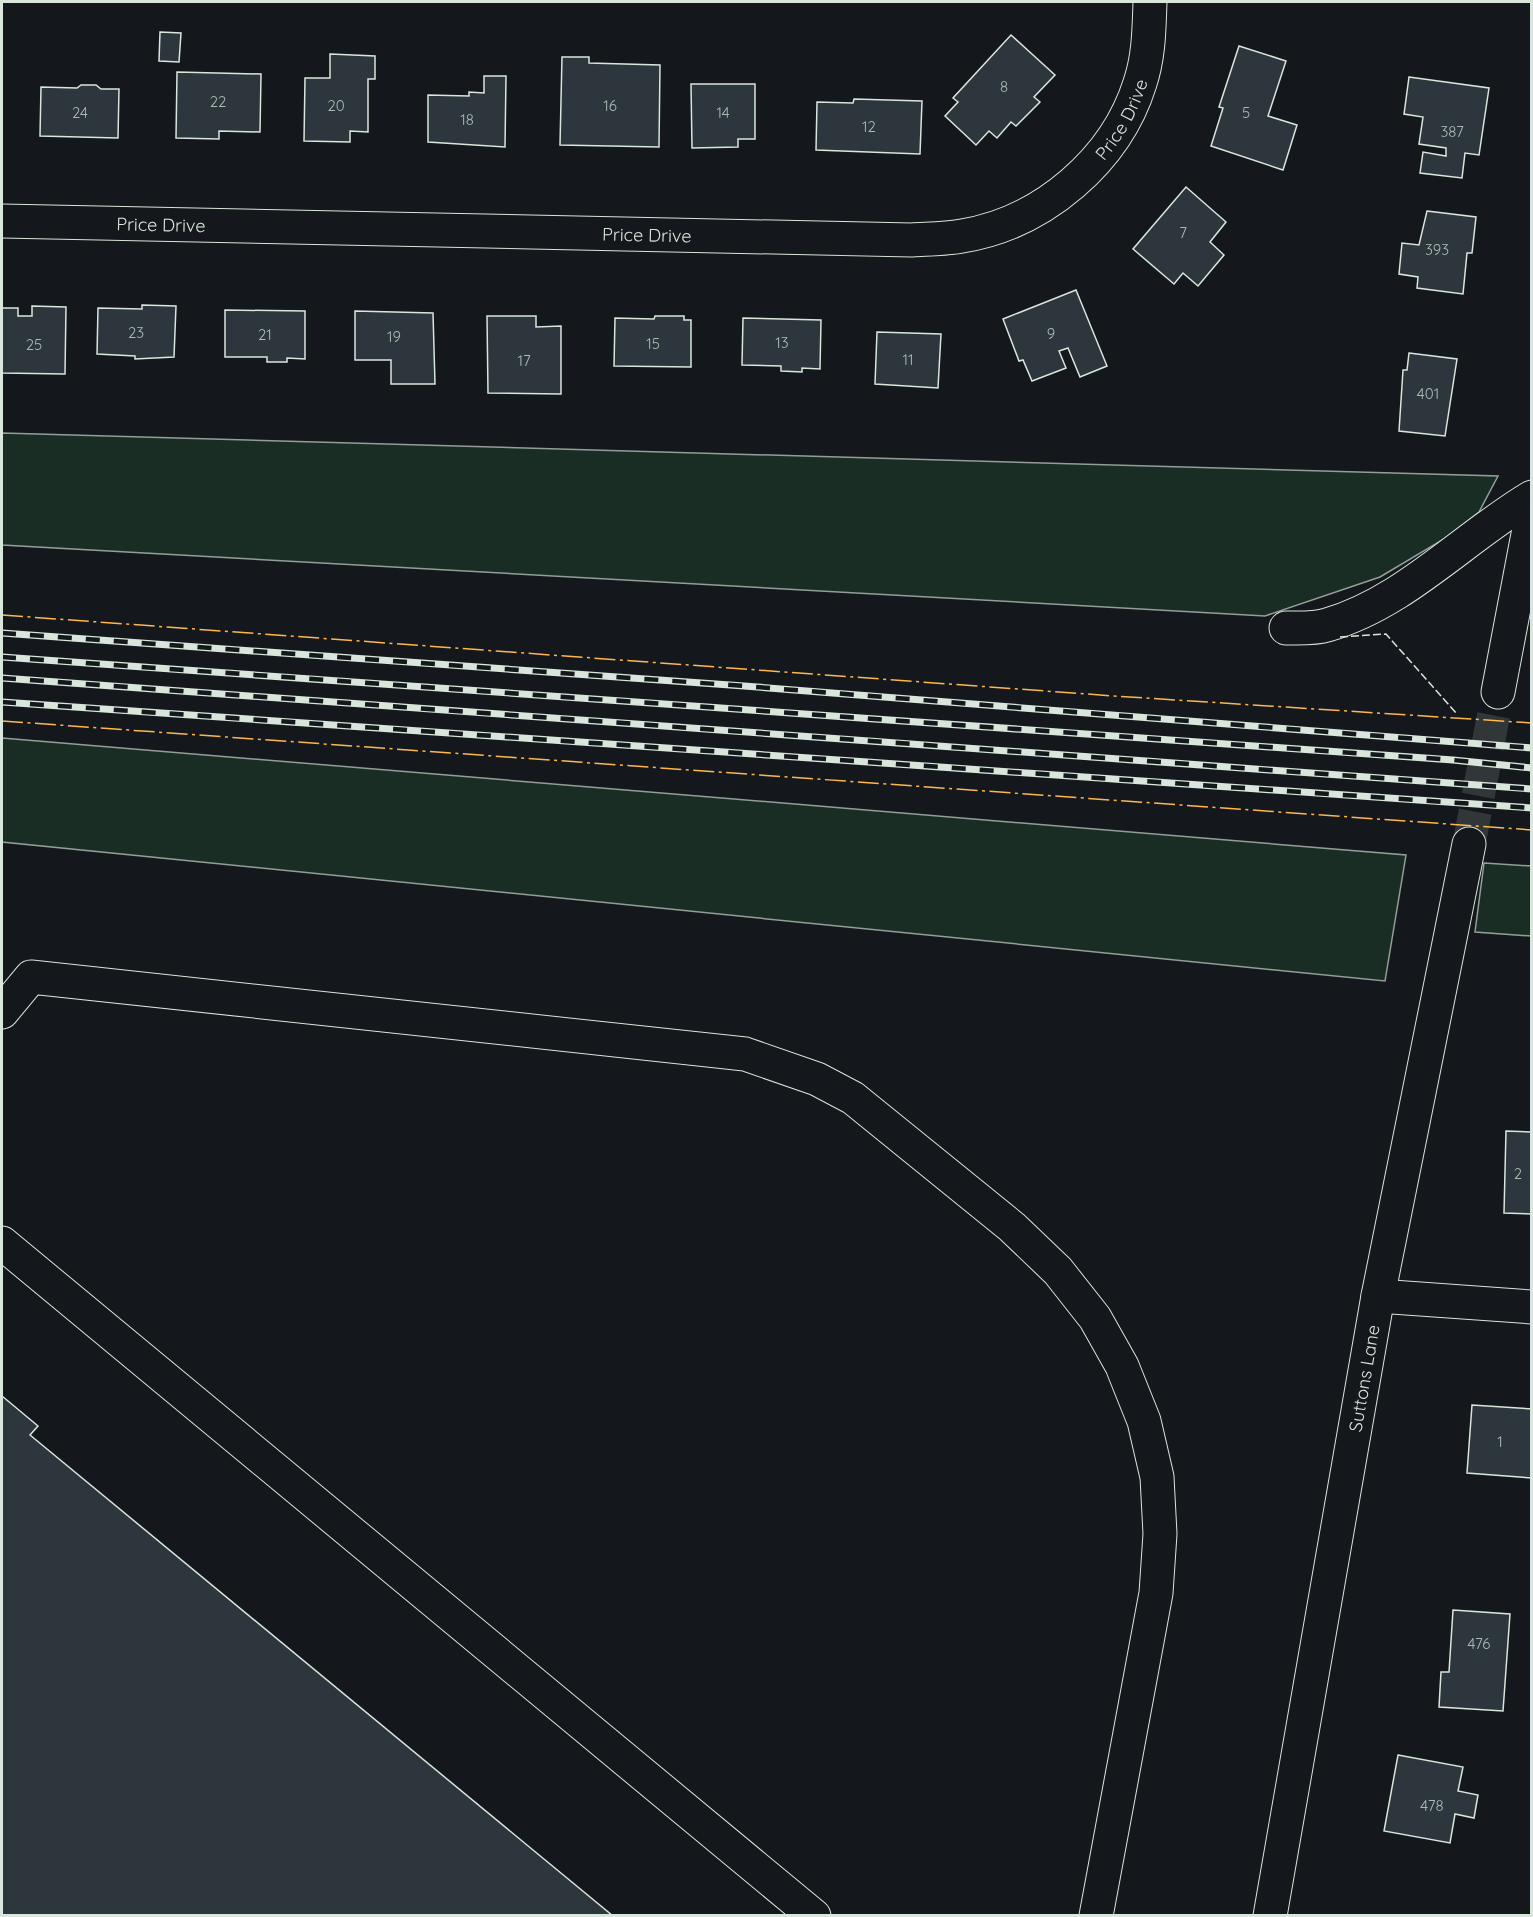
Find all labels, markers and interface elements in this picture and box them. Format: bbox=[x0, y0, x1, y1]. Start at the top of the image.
street label: Price Drive bbox=[1090, 76, 1152, 164]
house number: 8 bbox=[1000, 77, 1008, 96]
house number: 22 bbox=[210, 92, 226, 111]
house number: 20 bbox=[327, 96, 345, 115]
house number: 16 bbox=[603, 96, 617, 115]
house number: 24 bbox=[72, 103, 88, 122]
house number: 14 bbox=[716, 103, 730, 122]
house number: 5 bbox=[1242, 103, 1250, 122]
house number: 18 bbox=[460, 110, 474, 129]
house number: 12 bbox=[862, 117, 876, 136]
house number: 387 bbox=[1440, 122, 1464, 141]
street label: Price Drive bbox=[116, 212, 206, 237]
street label: Price Drive bbox=[602, 222, 692, 247]
house number: 7 bbox=[1179, 223, 1187, 242]
house number: 393 bbox=[1425, 240, 1449, 259]
house number: 23 bbox=[128, 323, 144, 342]
house number: 9 bbox=[1047, 324, 1055, 343]
house number: 21 bbox=[258, 325, 272, 344]
house number: 19 bbox=[387, 327, 401, 346]
house number: 13 bbox=[775, 333, 789, 352]
house number: 15 bbox=[646, 334, 660, 353]
house number: 25 bbox=[26, 335, 42, 354]
house number: 11 bbox=[902, 350, 914, 369]
house number: 17 bbox=[517, 351, 531, 370]
house number: 401 bbox=[1417, 384, 1439, 403]
house number: 2 bbox=[1514, 1164, 1522, 1183]
street label: Suttons Lane bbox=[1343, 1323, 1384, 1433]
house number: 1 bbox=[1497, 1432, 1503, 1451]
house number: 476 bbox=[1468, 1634, 1490, 1653]
house number: 478 bbox=[1420, 1796, 1444, 1815]

